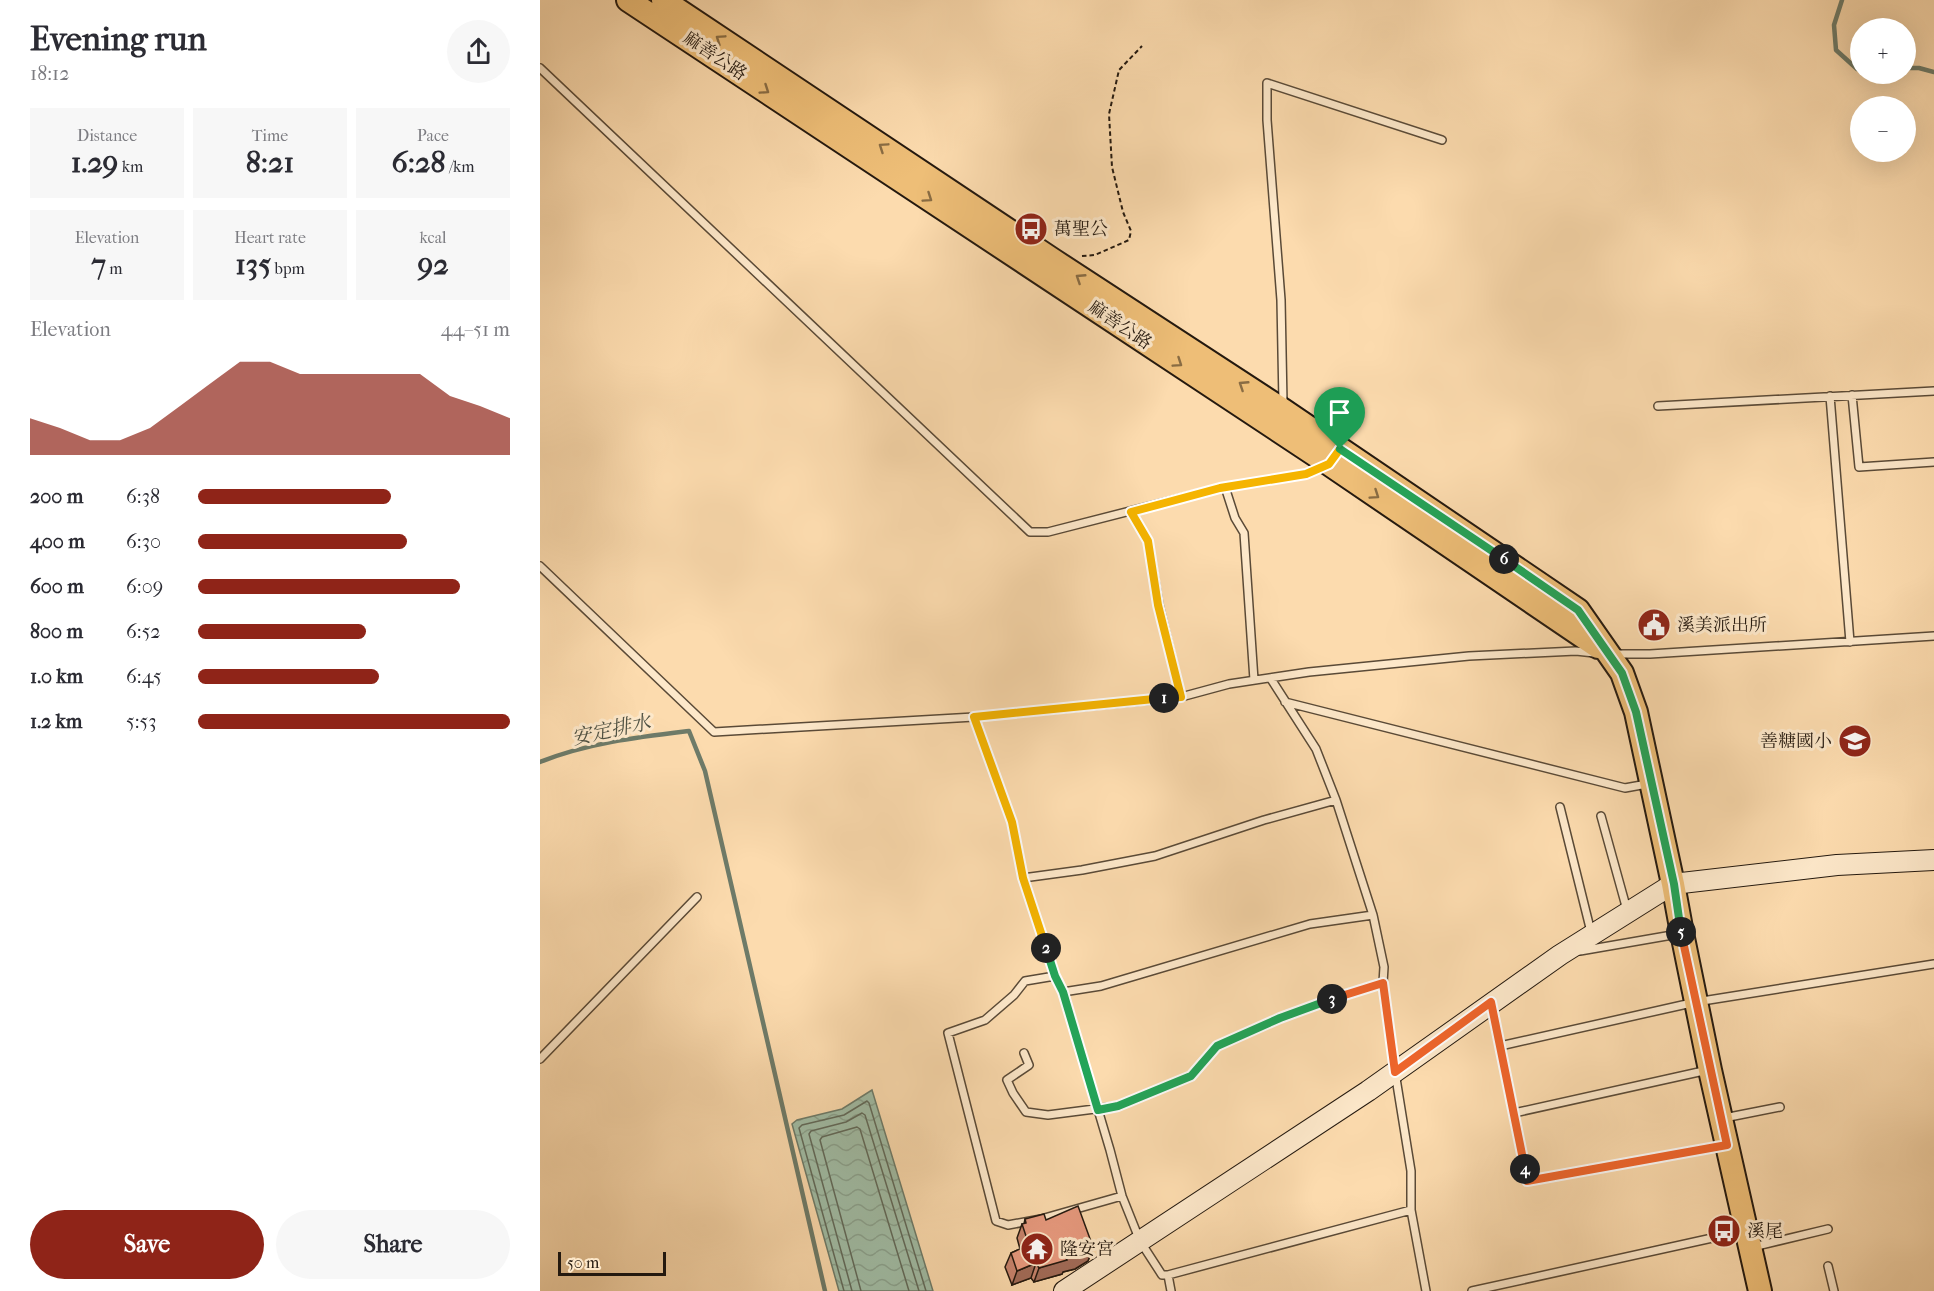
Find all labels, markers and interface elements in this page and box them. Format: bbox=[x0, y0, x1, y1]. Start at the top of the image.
map controls bbox=[1850, 18, 1916, 162]
button: + bbox=[1850, 18, 1916, 84]
text: Evening run bbox=[30, 20, 207, 59]
button: share bbox=[447, 20, 510, 83]
street label: 麻善公路 bbox=[679, 27, 751, 85]
one-way arrow bbox=[716, 35, 727, 46]
text: 18:12 bbox=[30, 62, 69, 85]
one-way arrow bbox=[758, 83, 769, 94]
button: − bbox=[1850, 96, 1916, 162]
text: Distance bbox=[77, 126, 137, 145]
text: Time bbox=[252, 126, 288, 145]
text: Pace bbox=[417, 126, 449, 145]
one-way arrow bbox=[879, 143, 890, 154]
text: 1.29 bbox=[71, 145, 118, 180]
text: 8:21 bbox=[246, 145, 294, 180]
text: 6:28 bbox=[392, 145, 446, 180]
text: km bbox=[118, 157, 143, 176]
text: /km bbox=[446, 157, 474, 176]
one-way arrow bbox=[921, 190, 932, 201]
bus stop icon: 萬聖公 bbox=[1013, 211, 1049, 247]
place label: 萬聖公 bbox=[1054, 219, 1108, 240]
text: Elevation bbox=[75, 228, 139, 247]
text: Heart rate bbox=[234, 228, 306, 247]
text: kcal bbox=[420, 228, 446, 247]
text: 7 bbox=[91, 247, 106, 282]
text: 135 bbox=[235, 247, 271, 282]
text: 92 bbox=[417, 247, 449, 282]
text: m bbox=[106, 259, 123, 278]
text: bpm bbox=[271, 259, 305, 278]
one-way arrow bbox=[1076, 274, 1087, 285]
street label: 麻善公路 bbox=[1084, 296, 1156, 354]
text: Elevation bbox=[30, 318, 111, 341]
text: 44–51 m bbox=[441, 318, 510, 341]
one-way arrow bbox=[1171, 356, 1182, 367]
one-way arrow bbox=[1239, 381, 1250, 392]
pin bbox=[1314, 387, 1365, 449]
icon: arrive bbox=[1323, 396, 1356, 429]
text: 200 m bbox=[30, 485, 83, 508]
text: 6:38 bbox=[126, 485, 160, 508]
one-way arrow bbox=[1368, 488, 1379, 499]
text: 400 m bbox=[30, 530, 85, 553]
text: 6:30 bbox=[126, 530, 161, 553]
pin: 6 bbox=[1489, 544, 1519, 574]
text: 6 bbox=[1500, 549, 1508, 568]
text: 600 m bbox=[30, 575, 84, 598]
text: 6:09 bbox=[126, 575, 163, 598]
public building icon: 溪美派出所 bbox=[1636, 607, 1672, 643]
place label: 溪美派出所 bbox=[1677, 615, 1767, 636]
text: 800 m bbox=[30, 620, 83, 643]
text: 6:52 bbox=[126, 620, 161, 643]
text: 1.0 km bbox=[30, 665, 83, 688]
text: 6:45 bbox=[126, 665, 162, 688]
pin: 1 bbox=[1149, 683, 1179, 713]
text: 1 bbox=[1161, 688, 1167, 707]
text: 1.2 km bbox=[30, 710, 83, 733]
text: 5:53 bbox=[126, 710, 156, 733]
water label: 安定排水 bbox=[569, 710, 654, 750]
school or university icon: 善糖國小 bbox=[1837, 723, 1873, 759]
place label: 善糖國小 bbox=[1760, 731, 1832, 752]
pin: 5 bbox=[1666, 917, 1696, 947]
text: 5 bbox=[1678, 922, 1684, 941]
pin: 2 bbox=[1031, 933, 1061, 963]
text: 2 bbox=[1042, 938, 1050, 957]
pin: 3 bbox=[1317, 984, 1347, 1014]
text: 3 bbox=[1329, 989, 1335, 1008]
pin: 4 bbox=[1510, 1154, 1540, 1184]
text: 4 bbox=[1520, 1159, 1530, 1178]
button: Save bbox=[30, 1210, 264, 1279]
button: Share bbox=[276, 1210, 510, 1279]
bus stop icon: 溪尾 bbox=[1706, 1213, 1742, 1249]
place label: 溪尾 bbox=[1747, 1221, 1783, 1242]
temple icon: 隆安宮 bbox=[1019, 1231, 1055, 1267]
place label: 隆安宮 bbox=[1060, 1239, 1114, 1260]
scale bar bbox=[558, 1249, 666, 1276]
text: 50 m bbox=[567, 1253, 599, 1272]

